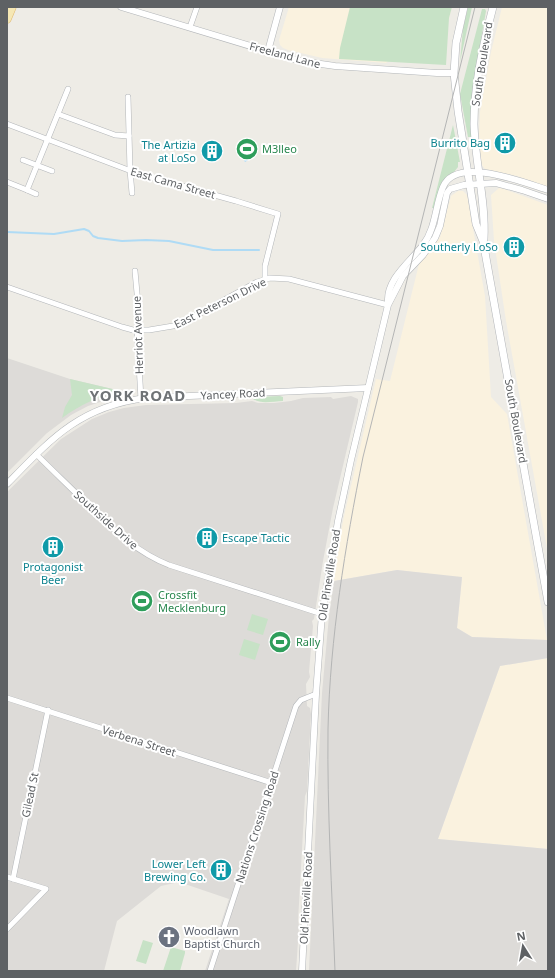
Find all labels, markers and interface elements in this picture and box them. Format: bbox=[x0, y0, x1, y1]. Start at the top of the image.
street label: South Boulevard bbox=[467, 21, 496, 107]
street label: Freeland Lane bbox=[248, 38, 322, 71]
building icon: Burrito Bag bbox=[492, 130, 518, 156]
place label: Burrito Bag bbox=[431, 135, 490, 150]
sports icon: M3lleo bbox=[234, 136, 260, 162]
place label: The Artizia at LoSo bbox=[141, 137, 196, 165]
building icon: The Artizia at LoSo bbox=[199, 138, 225, 164]
place label: M3lleo bbox=[262, 141, 297, 156]
street label: East Cama Street bbox=[129, 163, 217, 202]
building icon: Southerly LoSo bbox=[501, 234, 527, 260]
place label: Southerly LoSo bbox=[421, 239, 498, 254]
street label: East Peterson Drive bbox=[171, 274, 268, 331]
street label: Herriot Avenue bbox=[129, 296, 146, 374]
street label: South Boulevard bbox=[502, 378, 531, 464]
street label: Yancey Road bbox=[200, 384, 266, 403]
district label: YORK ROAD bbox=[90, 385, 186, 405]
street label: Southside Drive bbox=[71, 487, 142, 552]
building icon: Escape Tactic bbox=[194, 525, 220, 551]
street label: Old Pineville Road bbox=[314, 528, 343, 622]
place label: Escape Tactic bbox=[222, 530, 289, 545]
building icon: Protagonist Beer bbox=[40, 534, 66, 560]
place label: Protagonist Beer bbox=[23, 559, 83, 587]
place label: Crossfit Mecklenburg bbox=[158, 587, 226, 615]
sports icon: Crossfit Mecklenburg bbox=[129, 588, 155, 614]
sports icon: Rally bbox=[267, 629, 293, 655]
place label: Rally bbox=[296, 634, 321, 649]
street label: Verbena Street bbox=[100, 722, 178, 760]
street label: Nations Crossing Road bbox=[231, 769, 282, 885]
street label: Gilead St bbox=[17, 771, 42, 819]
street label: Old Pineville Road bbox=[296, 851, 315, 945]
place label: Lower Left Brewing Co. bbox=[144, 856, 206, 884]
building icon: Lower Left Brewing Co. bbox=[208, 857, 234, 883]
place label: Woodlawn Baptist Church bbox=[184, 923, 260, 951]
church icon: Woodlawn Baptist Church bbox=[156, 924, 182, 950]
north arrow bbox=[503, 926, 543, 966]
text: N bbox=[515, 927, 527, 944]

